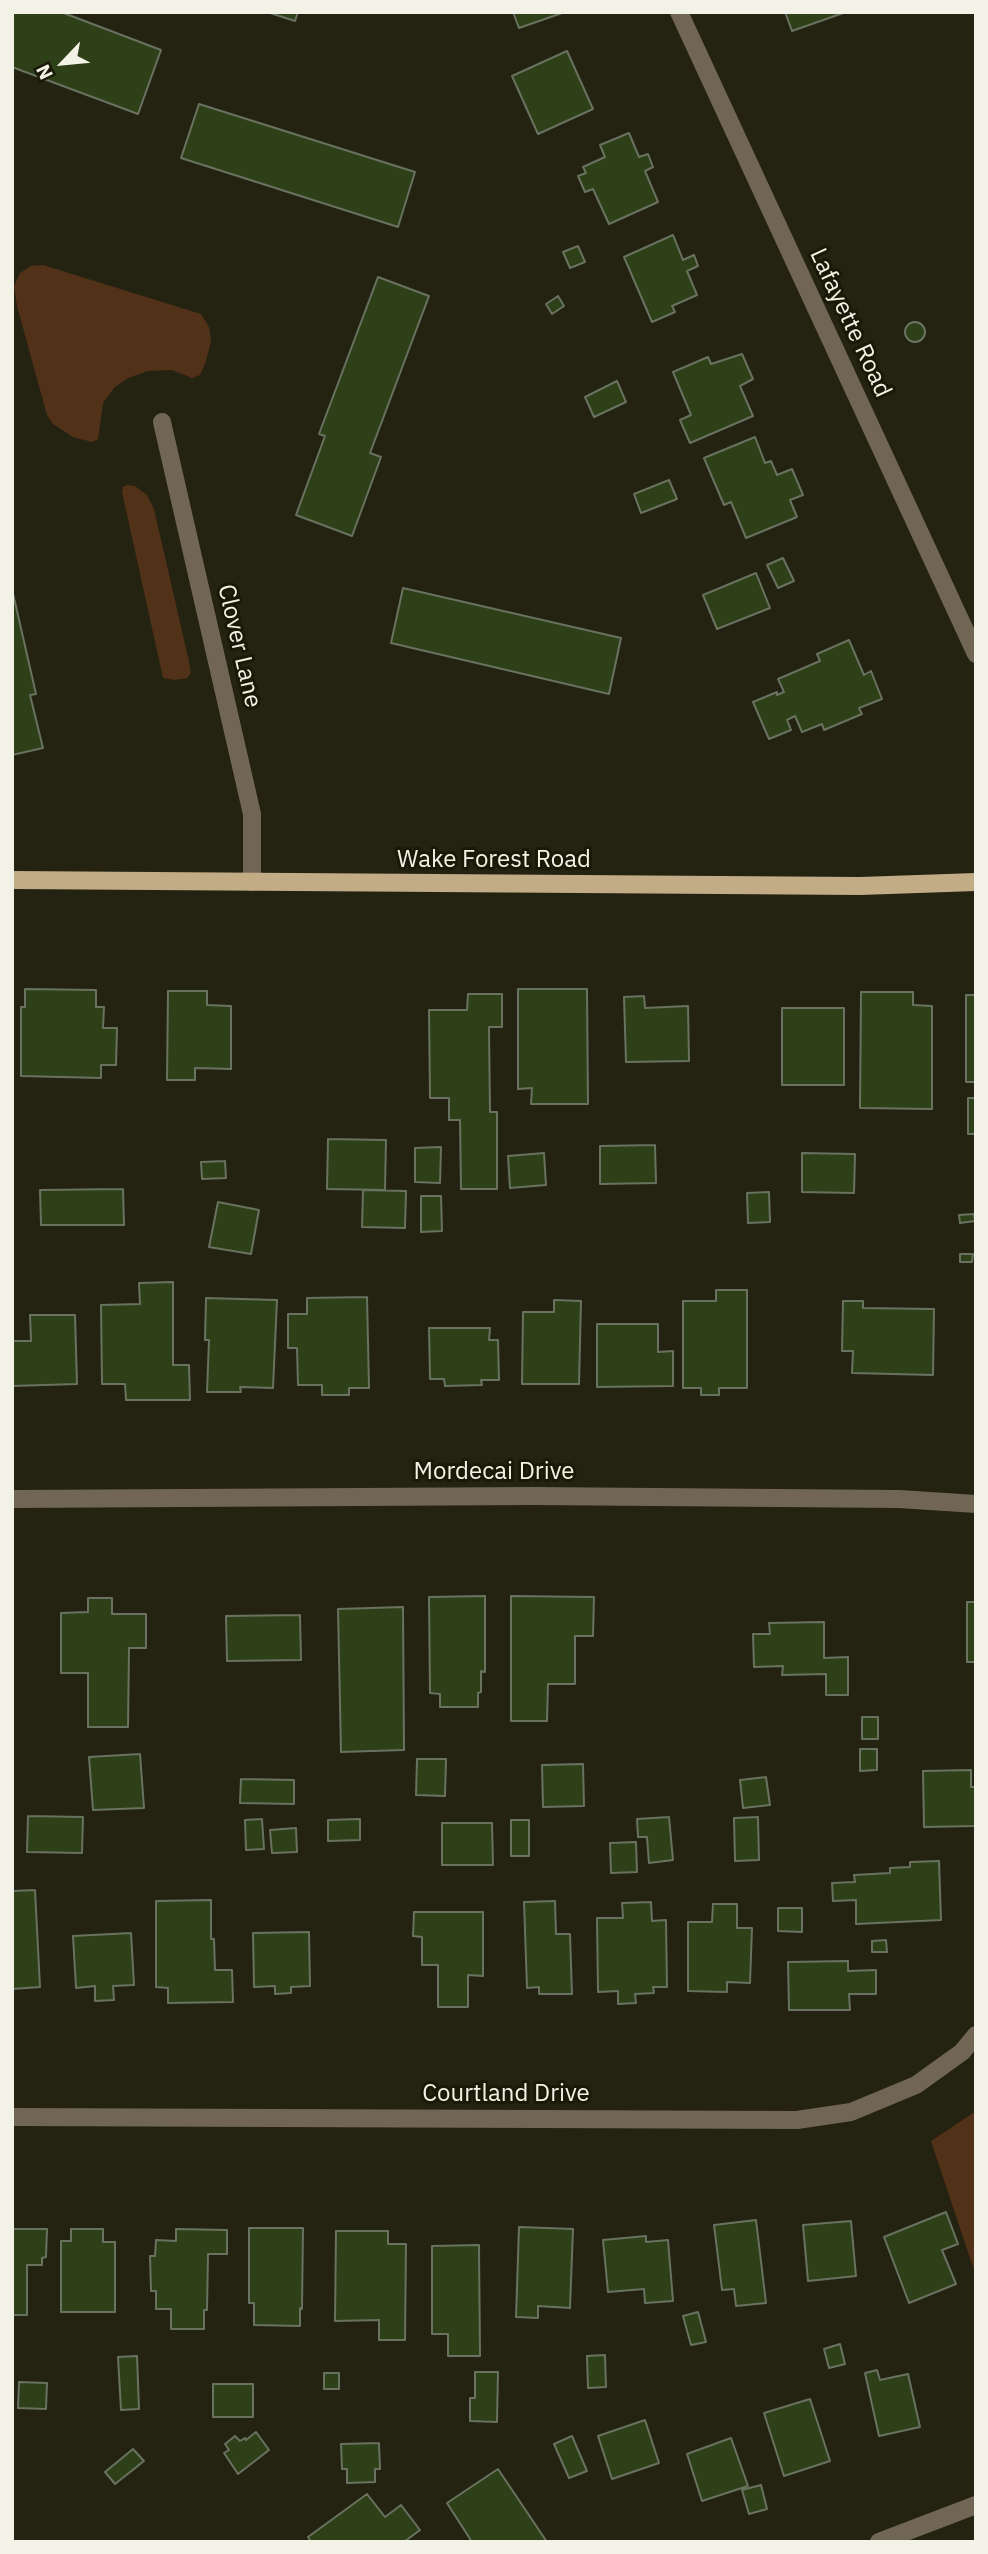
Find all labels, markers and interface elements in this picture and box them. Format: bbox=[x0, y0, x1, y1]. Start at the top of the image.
north arrow bbox=[28, 28, 98, 98]
text: N bbox=[30, 61, 58, 84]
street label: Lafayette Road bbox=[803, 244, 897, 402]
street label: Clover Lane bbox=[211, 582, 267, 710]
street label: Wake Forest Road bbox=[397, 846, 591, 874]
street label: Mordecai Drive bbox=[414, 1458, 574, 1486]
street label: Courtland Drive bbox=[422, 2080, 590, 2108]

